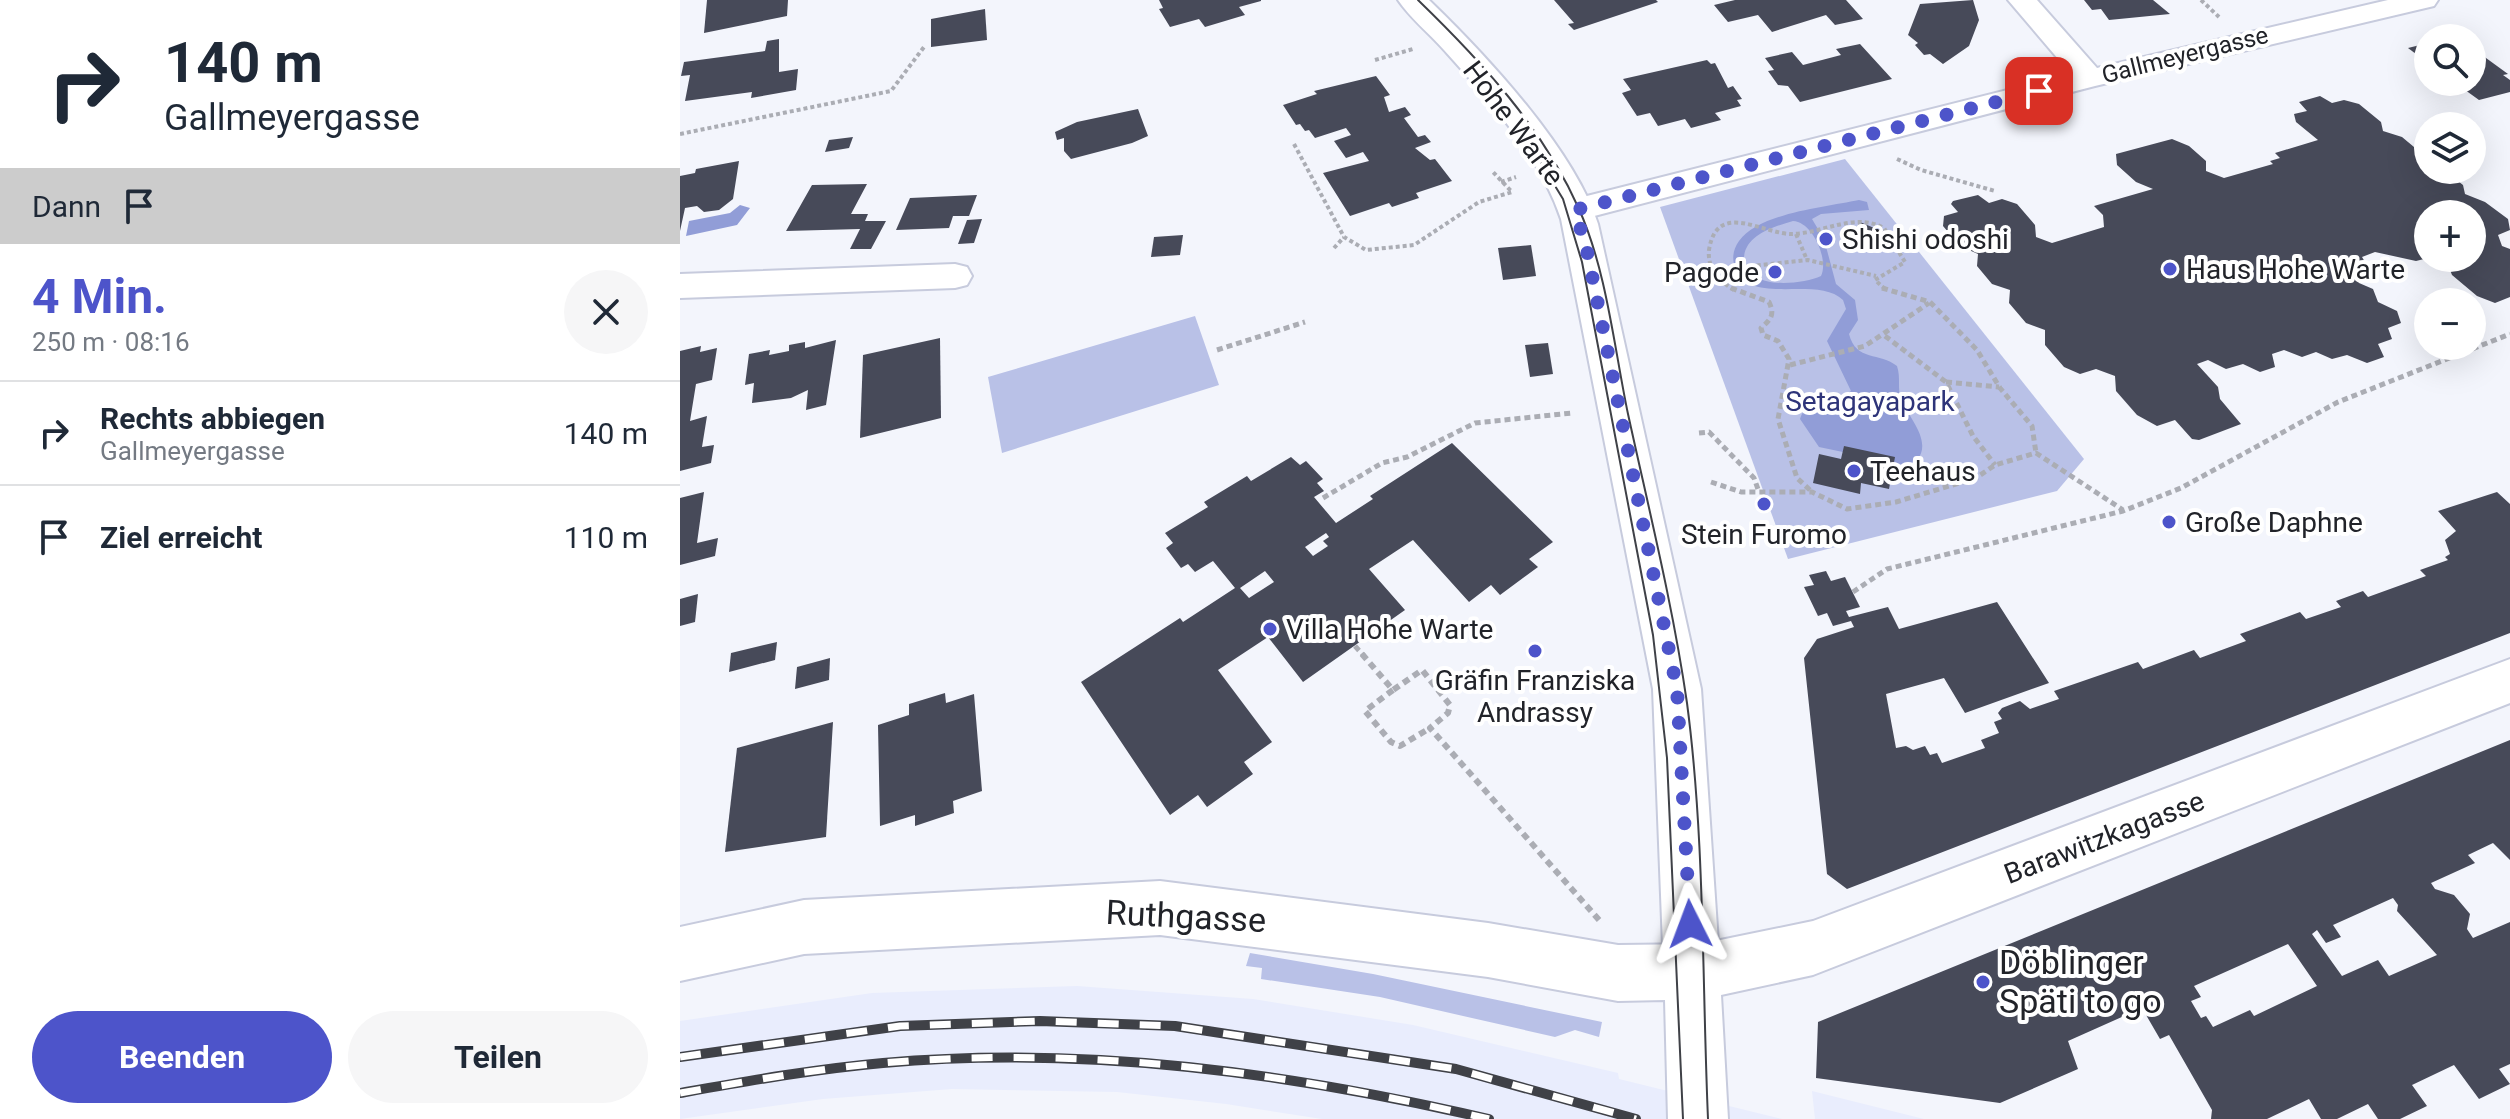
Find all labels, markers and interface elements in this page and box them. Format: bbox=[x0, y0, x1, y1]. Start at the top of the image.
street label: Gallmeyergasse bbox=[2099, 21, 2271, 89]
map controls bbox=[2414, 24, 2486, 360]
button: search bbox=[2414, 24, 2486, 96]
text: 140 m bbox=[164, 30, 323, 96]
icon: right bbox=[32, 32, 136, 136]
street label: Hohe Warte bbox=[1456, 55, 1571, 192]
pin bbox=[2005, 57, 2073, 125]
icon: arrive bbox=[2017, 69, 2061, 113]
text: Gallmeyergasse bbox=[164, 97, 420, 139]
button: layers bbox=[2414, 112, 2486, 184]
icon: arrive bbox=[117, 184, 161, 228]
text: Dann bbox=[32, 189, 101, 224]
button: + bbox=[2414, 200, 2486, 272]
place label: Shishi odoshi bbox=[1842, 223, 2009, 256]
marker: Shishi odoshi bbox=[1817, 230, 1835, 248]
place label: Haus Hohe Warte bbox=[2186, 253, 2405, 286]
place label: Pagode bbox=[1664, 256, 1759, 289]
marker: Haus Hohe Warte bbox=[2161, 260, 2179, 278]
marker: Pagode bbox=[1766, 263, 1784, 281]
text: 4 Min. bbox=[32, 268, 167, 325]
button: close bbox=[564, 270, 648, 354]
button: − bbox=[2414, 288, 2486, 360]
text: 250 m · 08:16 bbox=[32, 327, 190, 357]
park label: Setagayapark bbox=[1785, 385, 1956, 418]
text: Rechts abbiegen bbox=[100, 401, 325, 436]
icon: right bbox=[32, 411, 76, 455]
text: 140 m bbox=[564, 416, 648, 451]
text: Gallmeyergasse bbox=[100, 436, 285, 466]
place label: Teehaus bbox=[1870, 455, 1976, 488]
marker: Teehaus bbox=[1845, 462, 1863, 480]
marker: Stein Furomo bbox=[1755, 495, 1773, 513]
place label: Große Daphne bbox=[2185, 506, 2363, 539]
marker: Große Daphne bbox=[2160, 513, 2178, 531]
icon: arrive bbox=[32, 515, 76, 559]
place label: Stein Furomo bbox=[1681, 518, 1847, 551]
text: Ziel erreicht bbox=[100, 520, 262, 555]
text: 110 m bbox=[564, 520, 648, 555]
place label: Villa Hohe Warte bbox=[1286, 613, 1493, 646]
marker: Villa Hohe Warte bbox=[1261, 620, 1279, 638]
marker: Gräfin Franziska Andrassy bbox=[1526, 642, 1544, 660]
place label: Gräfin Franziska Andrassy bbox=[1435, 664, 1635, 729]
street label: Barawitzkagasse bbox=[1999, 784, 2209, 891]
position arrow bbox=[1648, 882, 1732, 966]
street label: Ruthgasse bbox=[1105, 892, 1267, 940]
place label: Döblinger Späti to go bbox=[1999, 942, 2162, 1021]
marker: Döblinger Späti to go bbox=[1974, 973, 1992, 991]
button: Beenden bbox=[32, 1011, 332, 1103]
button: Teilen bbox=[348, 1011, 648, 1103]

